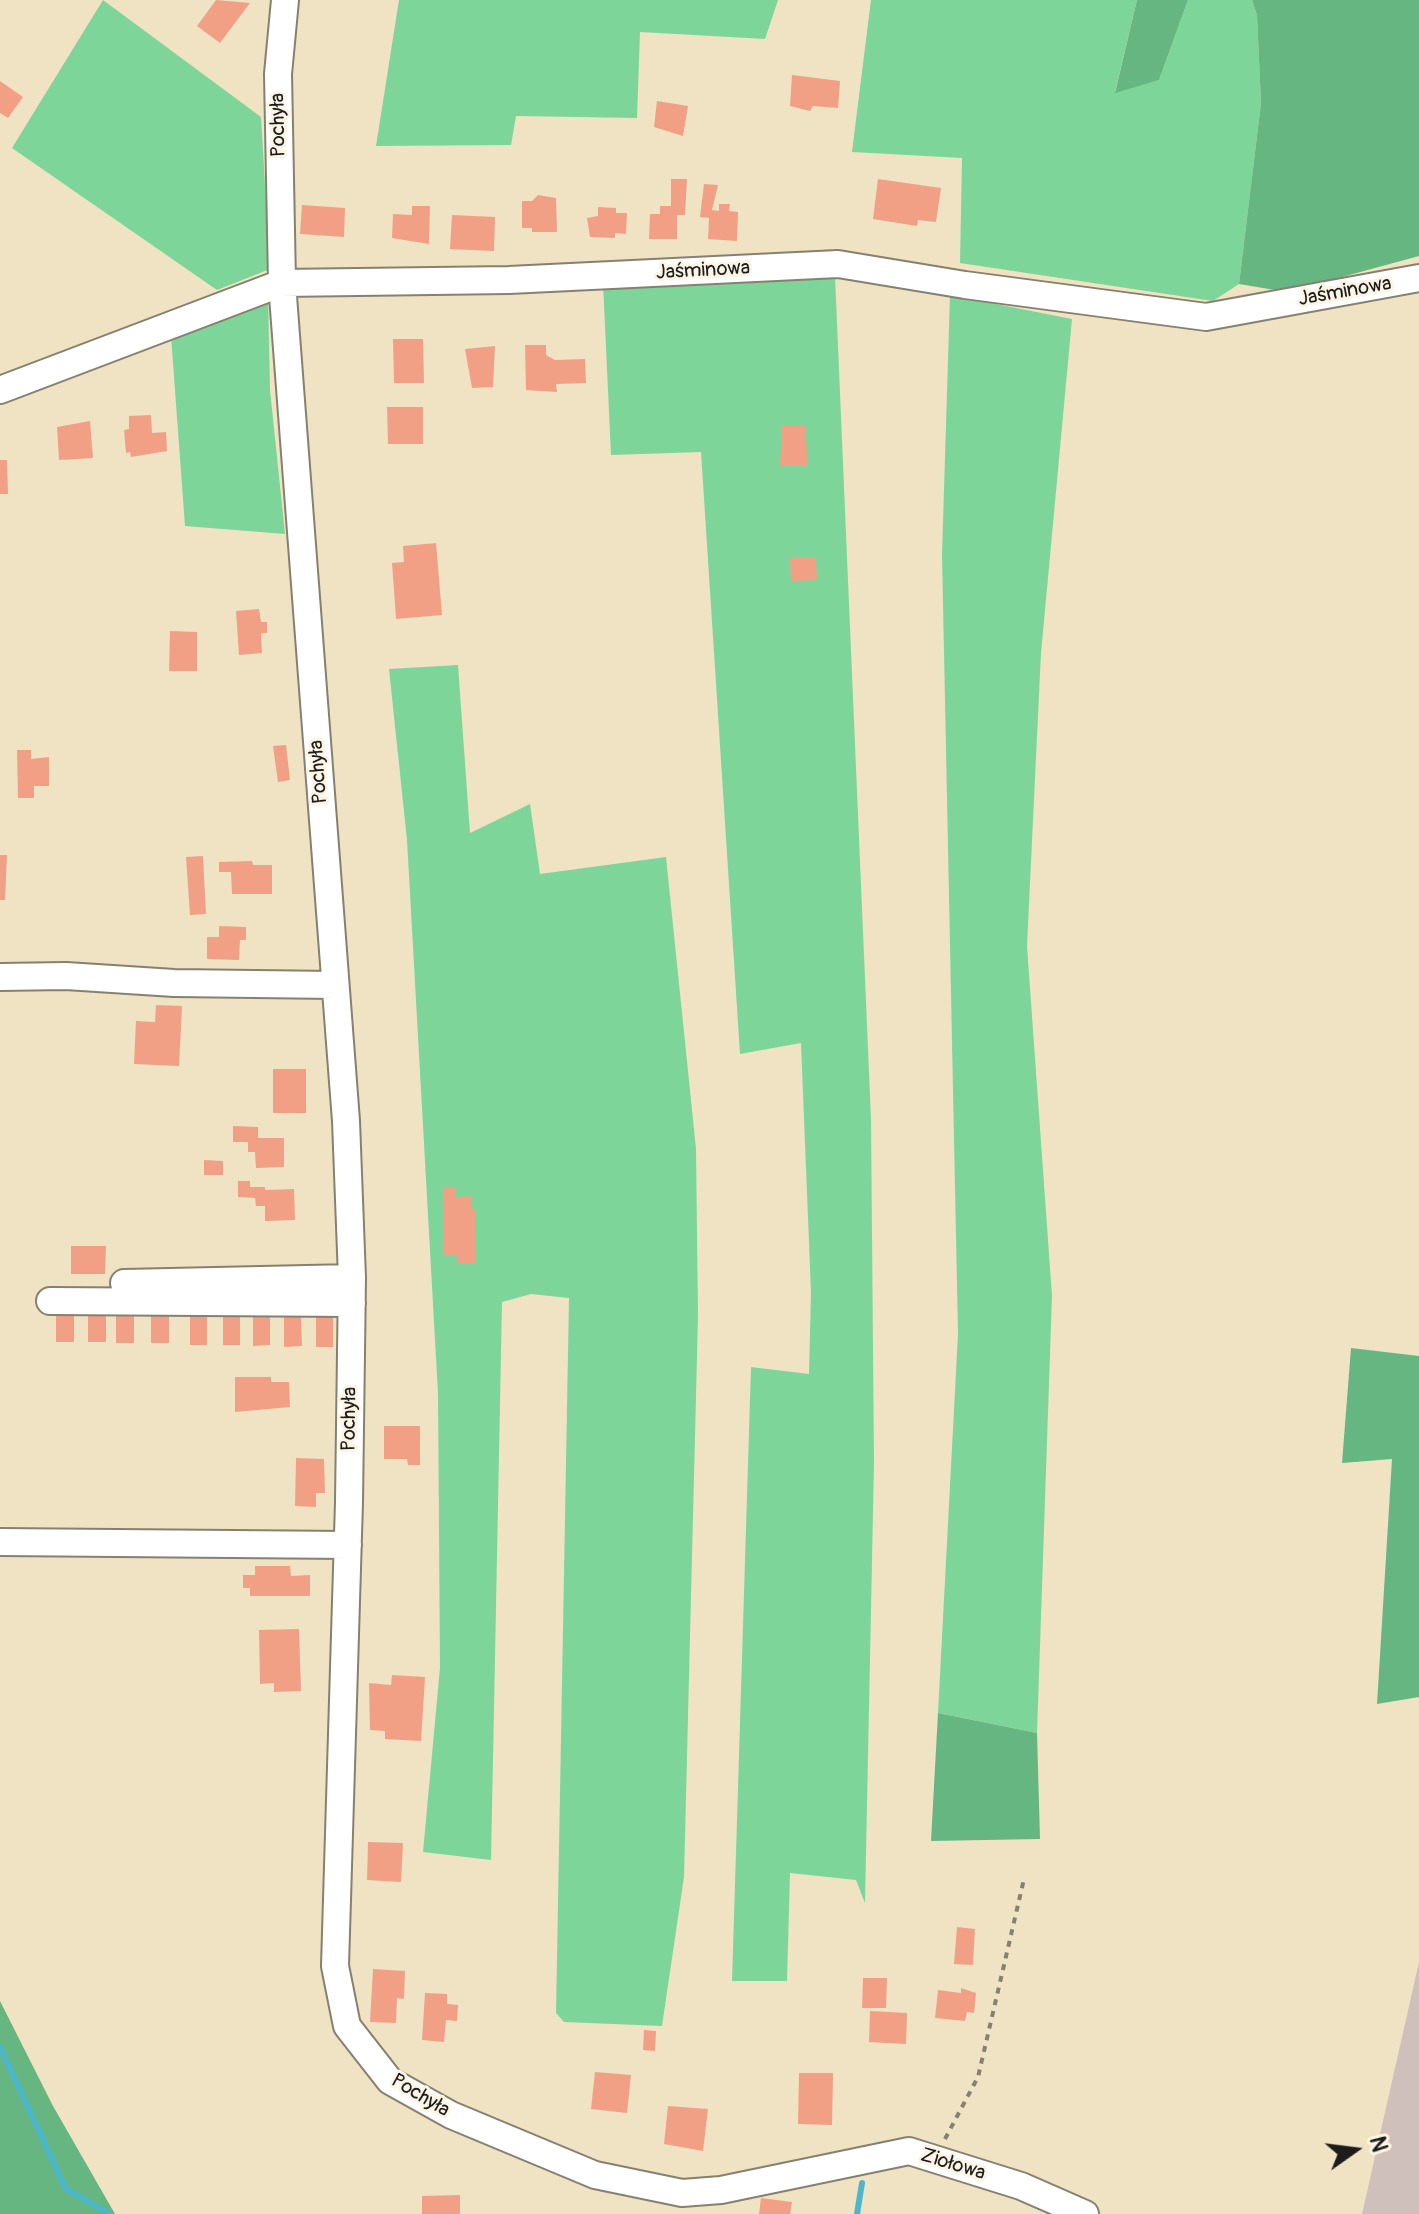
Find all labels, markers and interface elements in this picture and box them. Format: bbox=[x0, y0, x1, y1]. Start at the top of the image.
street label: Pochyła bbox=[266, 93, 292, 157]
street label: Jaśminowa bbox=[655, 257, 751, 285]
street label: Jaśminowa bbox=[1297, 272, 1393, 312]
street label: Pochyła bbox=[305, 739, 333, 805]
street label: Pochyła bbox=[337, 1387, 363, 1451]
street label: Pochyła bbox=[386, 2069, 454, 2123]
north arrow bbox=[1315, 2110, 1395, 2190]
text: N bbox=[1363, 2134, 1394, 2155]
street label: Ziołowa bbox=[918, 2144, 988, 2186]

